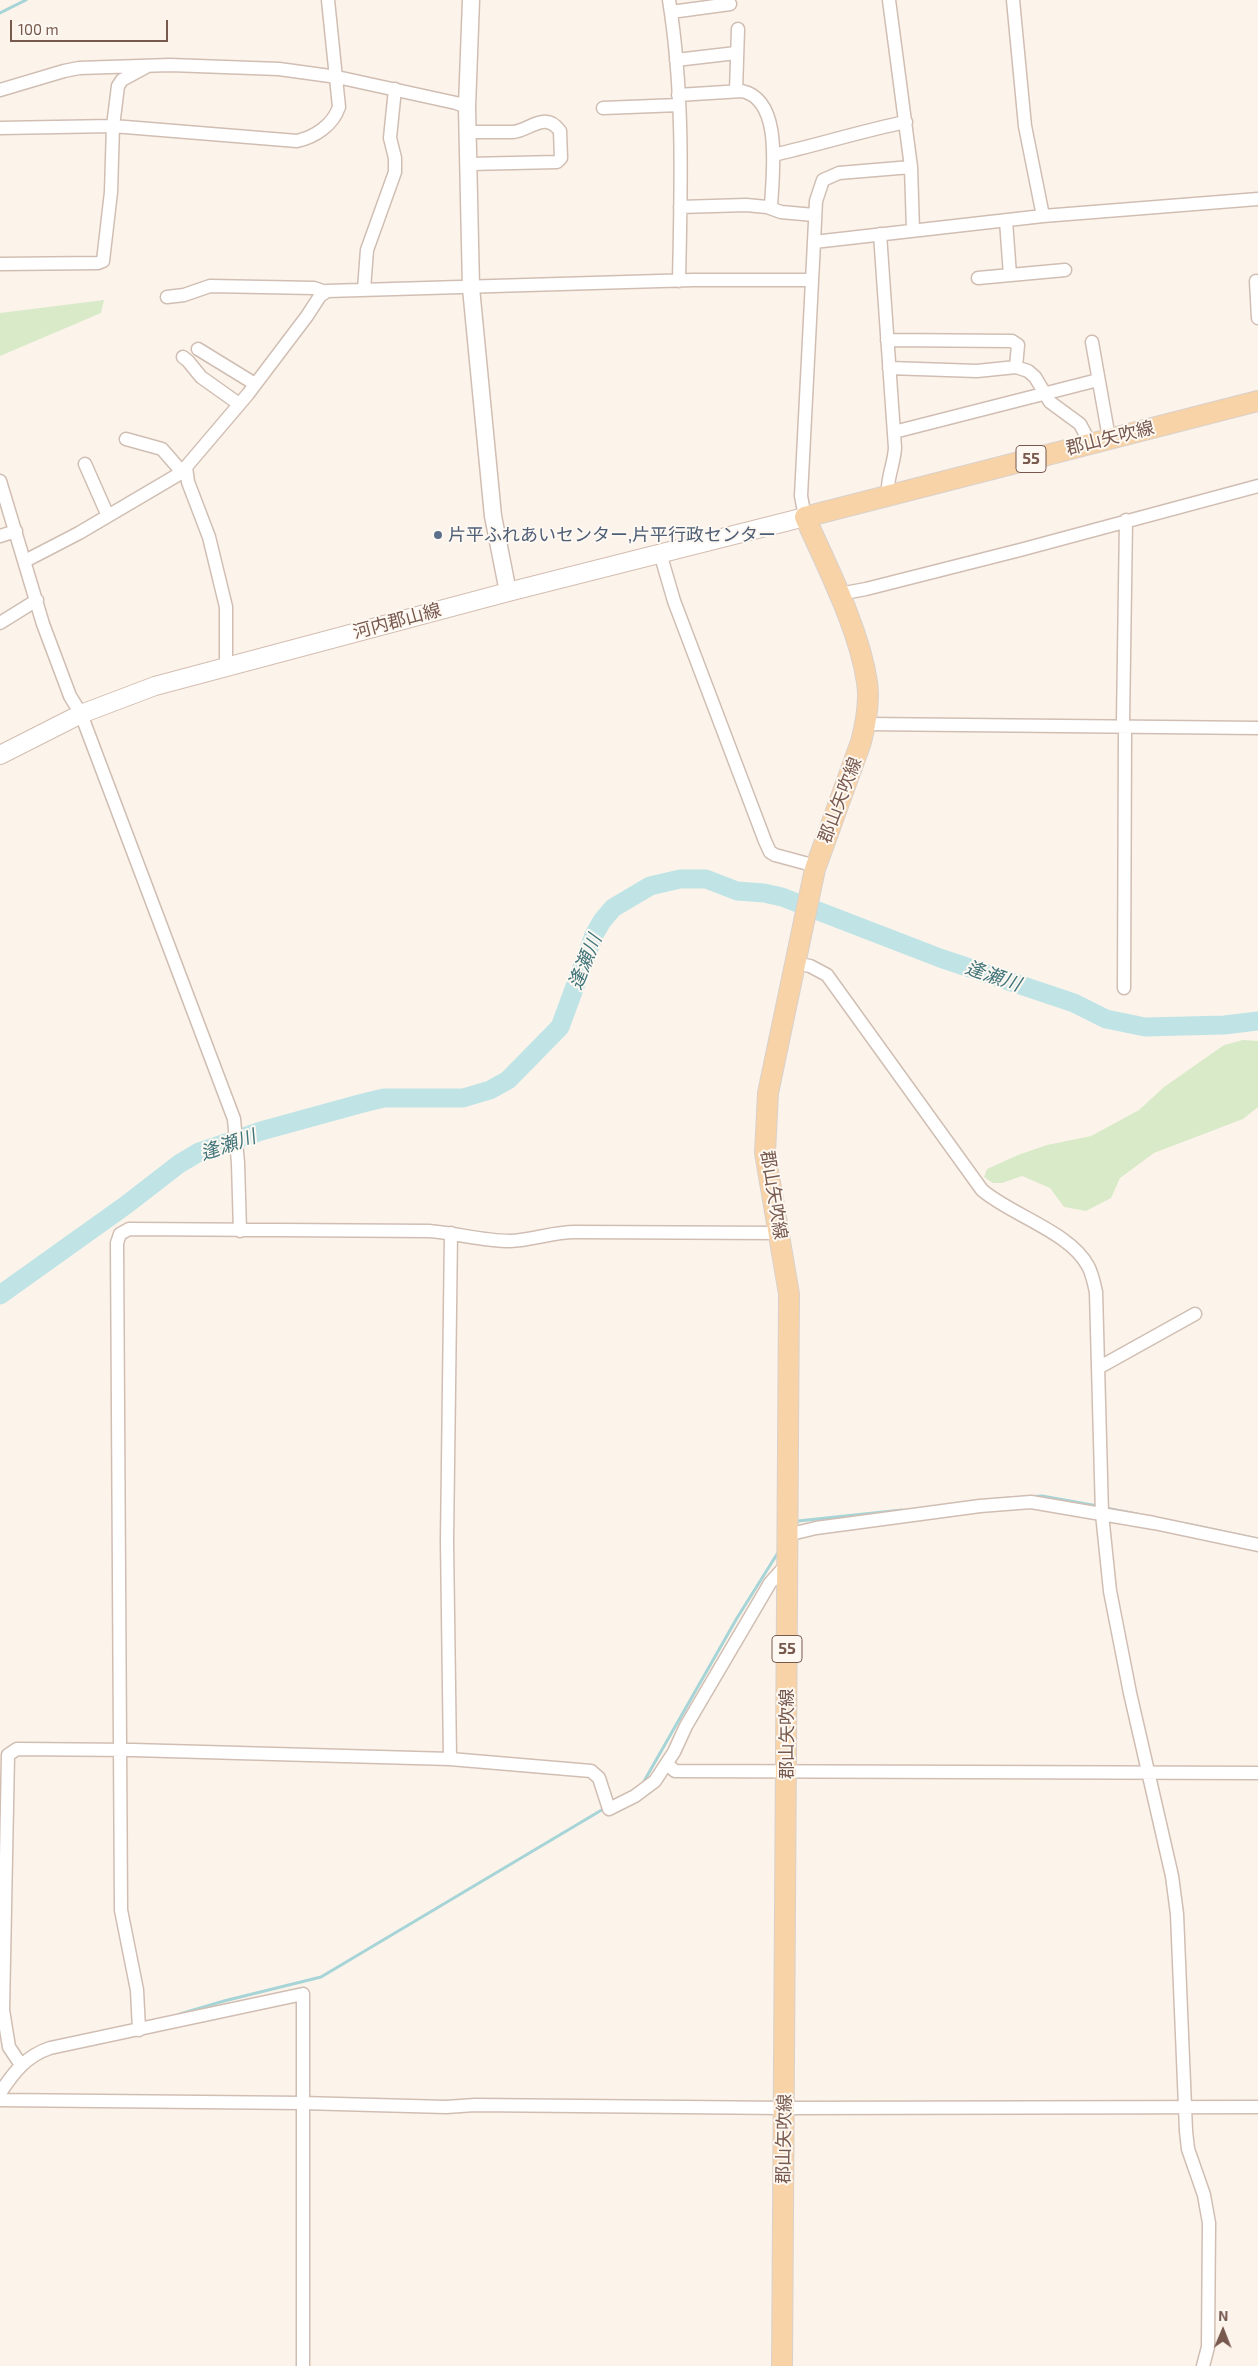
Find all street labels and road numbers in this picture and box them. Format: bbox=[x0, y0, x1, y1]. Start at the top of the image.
street label: 郡山矢吹線 bbox=[1064, 417, 1156, 459]
road number: 55 bbox=[1016, 446, 1046, 472]
street label: 河内郡山線 bbox=[351, 599, 443, 643]
street label: 郡山矢吹線 bbox=[814, 754, 866, 846]
street label: 郡山矢吹線 bbox=[756, 1149, 792, 1241]
road number: 55 bbox=[772, 1636, 802, 1662]
street label: 郡山矢吹線 bbox=[776, 1689, 798, 1779]
street label: 郡山矢吹線 bbox=[772, 2094, 796, 2184]

